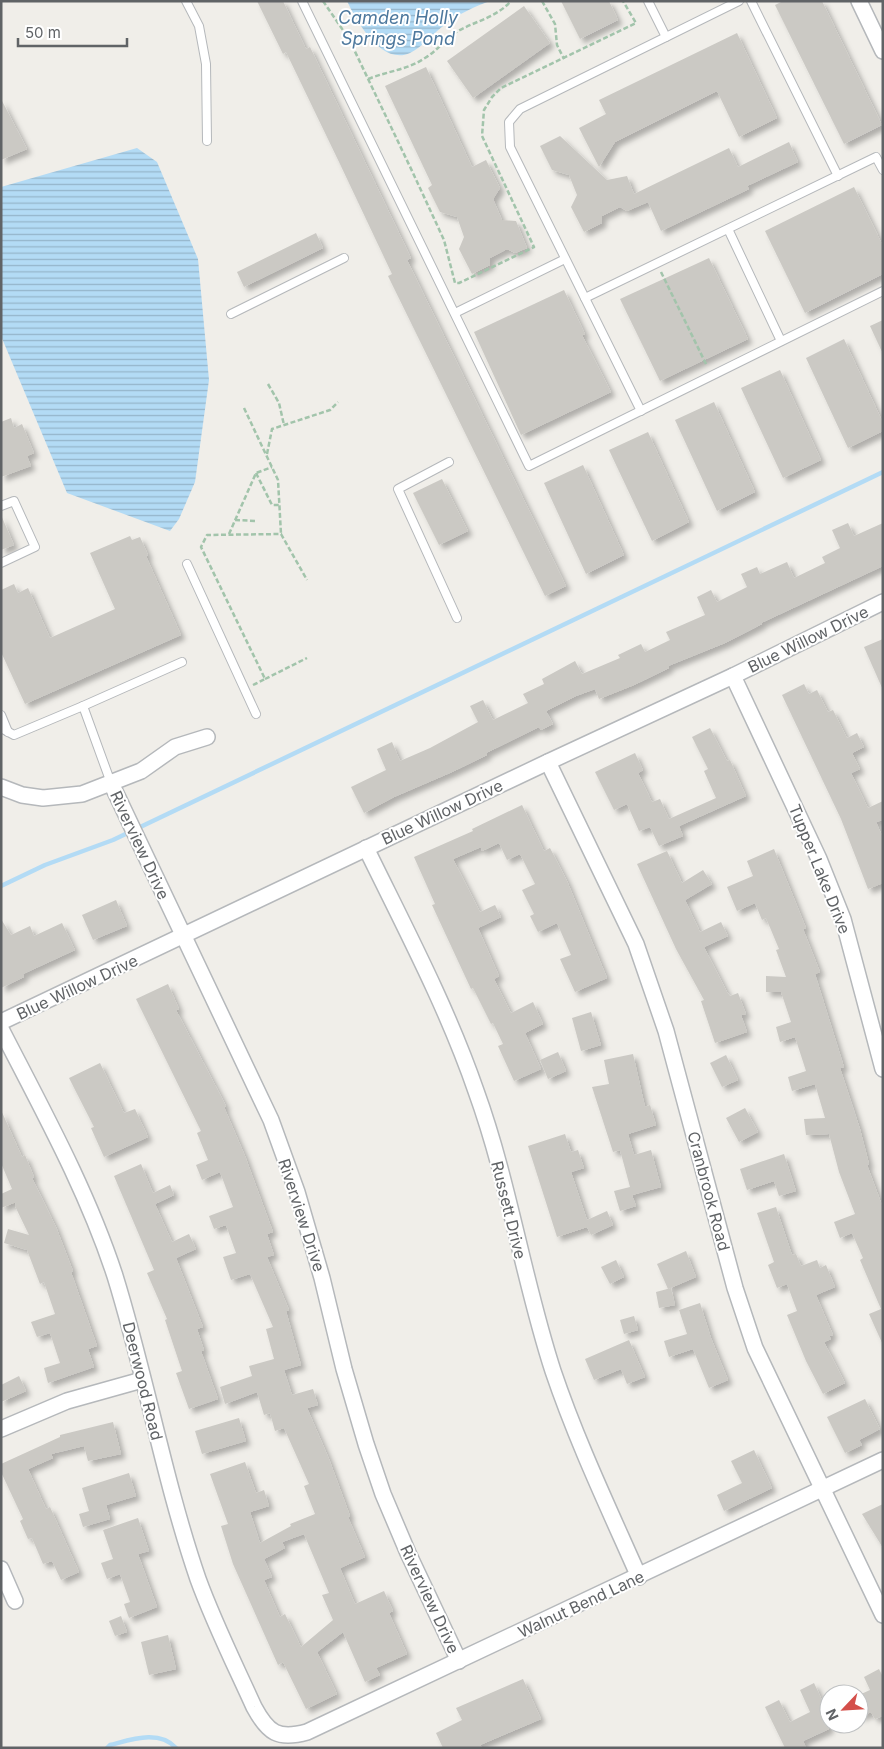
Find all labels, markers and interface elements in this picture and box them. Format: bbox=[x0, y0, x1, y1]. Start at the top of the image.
water label: Camden Holly Springs Pond bbox=[338, 7, 459, 49]
scale bar bbox=[18, 15, 126, 47]
text: 50 m bbox=[25, 23, 61, 42]
street label: Blue Willow Drive bbox=[744, 601, 872, 677]
street label: Blue Willow Drive bbox=[378, 775, 506, 849]
street label: Riverview Drive bbox=[106, 787, 174, 903]
street label: Tupper Lake Drive bbox=[785, 801, 855, 937]
street label: Blue Willow Drive bbox=[13, 950, 141, 1024]
street label: Cranbrook Road bbox=[683, 1129, 735, 1253]
street label: Riverview Drive bbox=[274, 1156, 330, 1274]
street label: Russett Drive bbox=[487, 1159, 531, 1261]
street label: Deerwood Road bbox=[119, 1320, 167, 1442]
street label: Riverview Drive bbox=[396, 1541, 464, 1657]
street label: Walnut Bend Lane bbox=[515, 1566, 647, 1642]
north arrow bbox=[819, 1684, 869, 1734]
text: N bbox=[822, 1706, 842, 1723]

